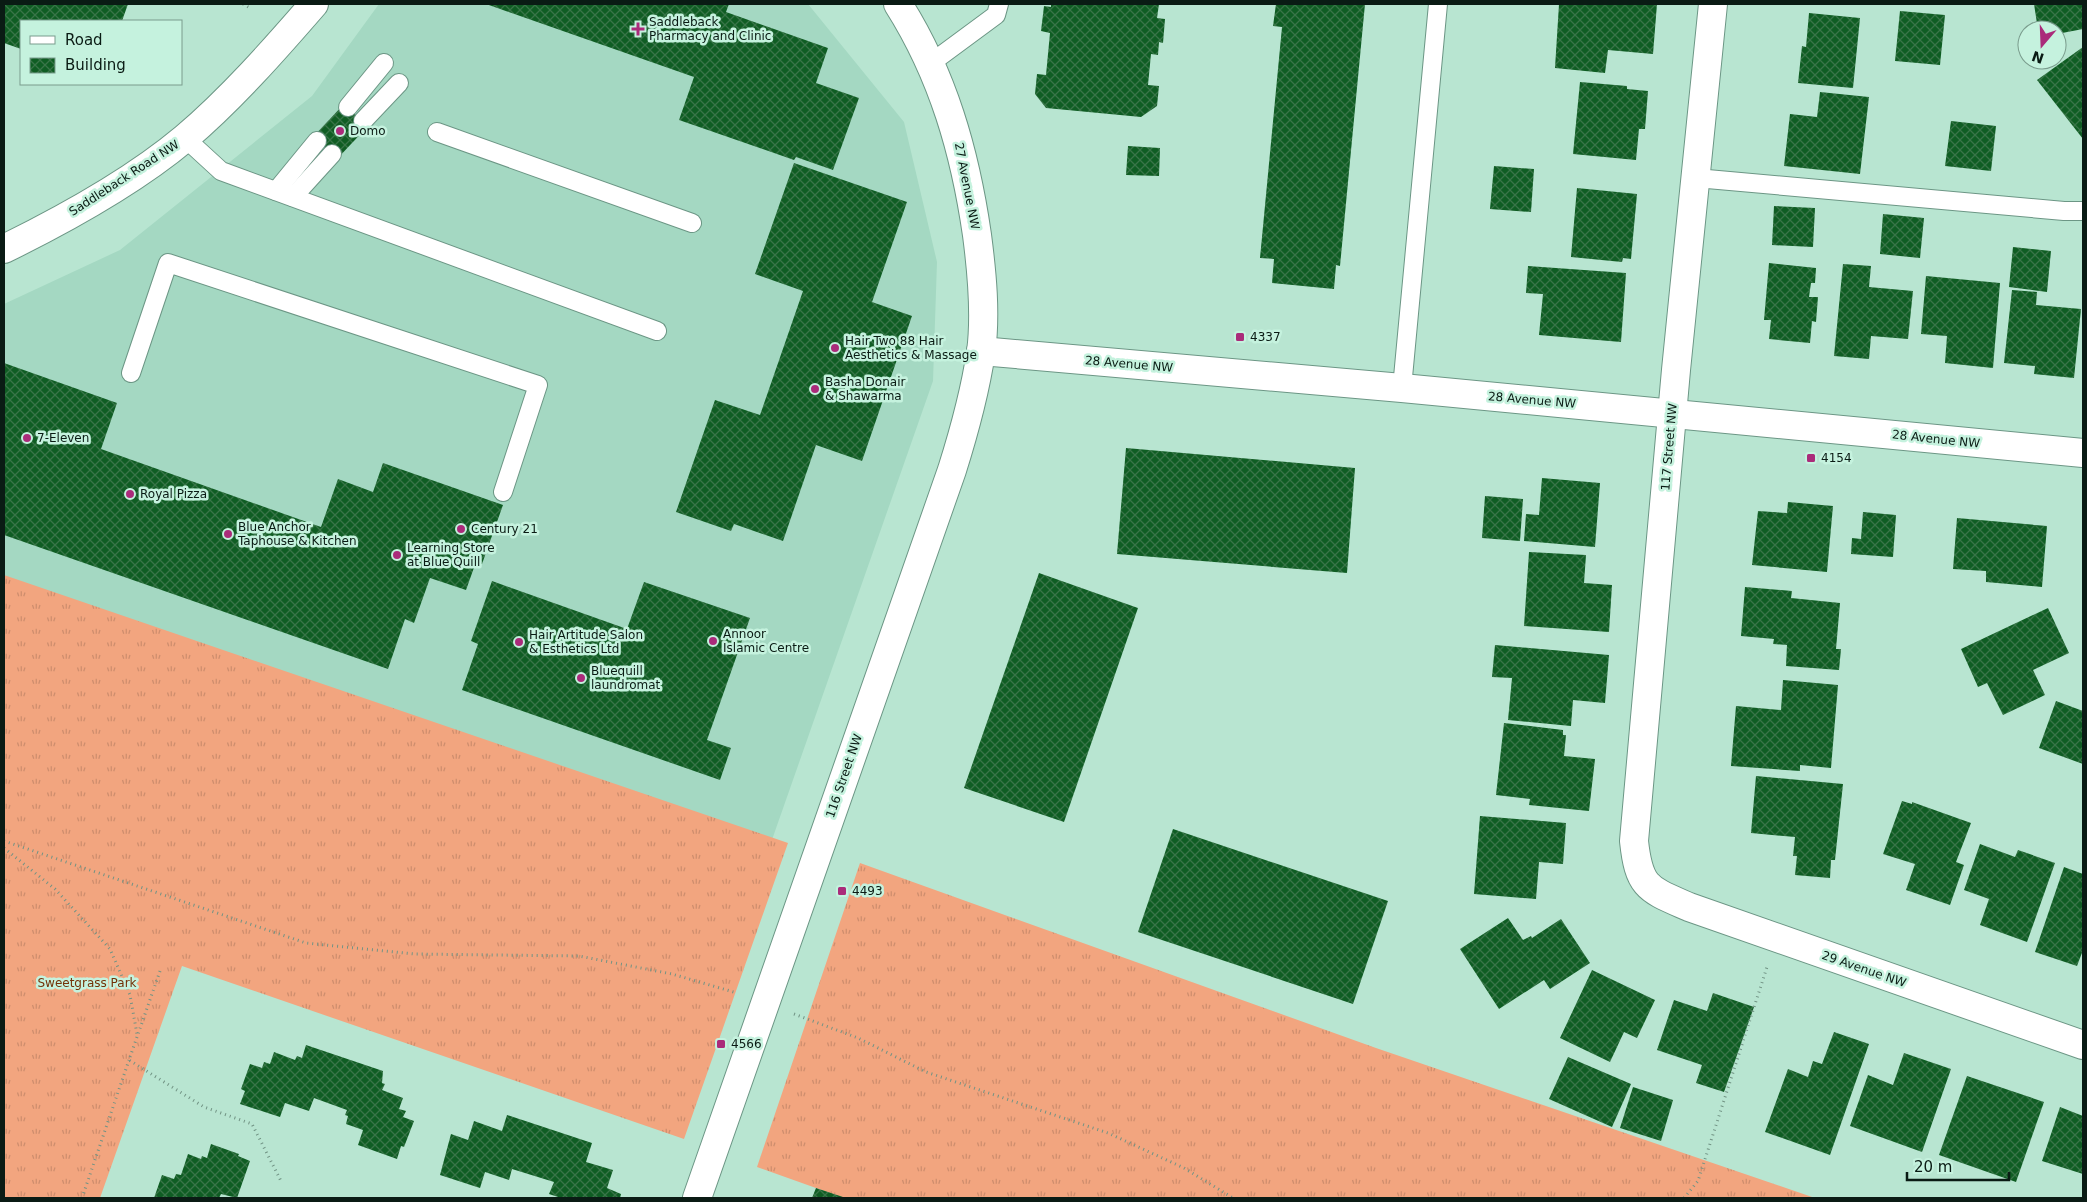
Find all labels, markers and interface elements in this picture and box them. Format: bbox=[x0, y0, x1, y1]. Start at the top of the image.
place label: Saddleback Pharmacy and Clinic bbox=[649, 15, 771, 43]
legend bbox=[20, 20, 182, 85]
north arrow bbox=[2017, 20, 2067, 70]
marker: Saddleback Pharmacy and Clinic bbox=[631, 22, 645, 36]
text: Road bbox=[65, 31, 103, 49]
text: N bbox=[2030, 48, 2046, 67]
text: Building bbox=[65, 56, 126, 74]
place label: Domo bbox=[350, 124, 386, 138]
marker: Domo bbox=[334, 125, 346, 137]
street label: Saddleback Road NW bbox=[66, 137, 182, 219]
street label: 27 Avenue NW bbox=[952, 141, 982, 231]
place label: 4337 bbox=[1250, 330, 1281, 344]
marker: 4337 bbox=[1234, 331, 1246, 343]
place label: Hair Two 88 Hair Aesthetics & Massage bbox=[845, 334, 977, 362]
marker: Hair Two 88 Hair Aesthetics & Massage bbox=[829, 342, 841, 354]
street label: 28 Avenue NW bbox=[1084, 353, 1174, 375]
place label: Basha Donair & Shawarma bbox=[825, 375, 905, 403]
marker: Basha Donair & Shawarma bbox=[809, 383, 821, 395]
street label: 28 Avenue NW bbox=[1487, 389, 1577, 411]
street label: 117 Street NW bbox=[1658, 403, 1680, 491]
street label: 28 Avenue NW bbox=[1891, 427, 1981, 451]
place label: 7-Eleven bbox=[37, 431, 89, 445]
marker: 7-Eleven bbox=[21, 432, 33, 444]
place label: 4154 bbox=[1821, 451, 1852, 465]
marker: 4154 bbox=[1805, 452, 1817, 464]
place label: Royal Pizza bbox=[140, 487, 207, 501]
marker: Royal Pizza bbox=[124, 488, 136, 500]
place label: Blue Anchor Taphouse & Kitchen bbox=[237, 520, 357, 548]
place label: Century 21 bbox=[471, 522, 538, 536]
marker: Century 21 bbox=[455, 523, 467, 535]
marker: Blue Anchor Taphouse & Kitchen bbox=[222, 528, 234, 540]
place label: Learning Store at Blue Quill bbox=[407, 541, 495, 569]
marker: Learning Store at Blue Quill bbox=[391, 549, 403, 561]
place label: Annoor Islamic Centre bbox=[723, 627, 809, 655]
place label: Hair Artitude Salon & Esthetics Ltd bbox=[529, 628, 643, 656]
marker: Annoor Islamic Centre bbox=[707, 635, 719, 647]
marker: Hair Artitude Salon & Esthetics Ltd bbox=[513, 636, 525, 648]
place label: Bluequill laundromat bbox=[591, 664, 661, 692]
marker: Bluequill laundromat bbox=[575, 672, 587, 684]
street label: 116 Street NW bbox=[823, 732, 865, 820]
place label: 4493 bbox=[852, 884, 883, 898]
marker: 4493 bbox=[836, 885, 848, 897]
street label: 29 Avenue NW bbox=[1820, 948, 1908, 990]
park label: Sweetgrass Park bbox=[37, 976, 137, 990]
place label: 4566 bbox=[731, 1037, 762, 1051]
marker: 4566 bbox=[715, 1038, 727, 1050]
scale bar bbox=[1907, 1150, 2010, 1182]
text: 20 m bbox=[1914, 1158, 1952, 1176]

